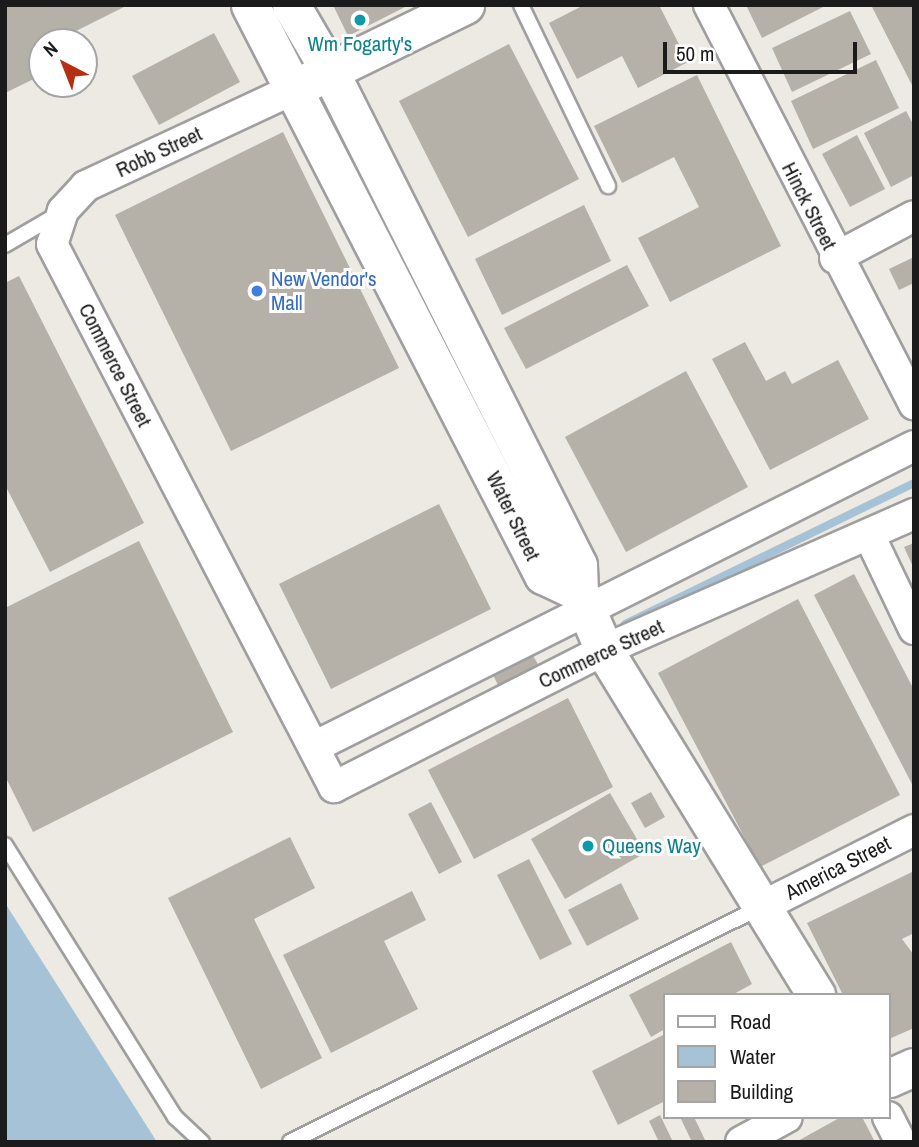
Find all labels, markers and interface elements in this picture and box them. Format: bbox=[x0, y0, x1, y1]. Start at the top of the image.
marker: Wm Fogarty's bbox=[352, 12, 368, 28]
north arrow bbox=[28, 28, 98, 98]
scale bar bbox=[667, 28, 861, 72]
place label: Wm Fogarty's bbox=[308, 31, 412, 57]
text: N bbox=[37, 35, 63, 62]
text: 50 m bbox=[676, 39, 714, 68]
street label: Robb Street bbox=[112, 121, 206, 183]
street label: Hinck Street bbox=[776, 158, 842, 254]
place label: New Vendor's Mall bbox=[271, 266, 377, 316]
marker: New Vendor's Mall bbox=[249, 283, 265, 299]
street label: Commerce Street bbox=[73, 299, 157, 431]
street label: Water Street bbox=[481, 467, 545, 565]
street label: Commerce Street bbox=[535, 614, 667, 694]
street label: America Street bbox=[781, 831, 895, 905]
place label: Queens Way bbox=[602, 833, 701, 859]
marker: Queens Way bbox=[580, 838, 596, 854]
legend bbox=[664, 993, 891, 1119]
text: Road bbox=[730, 1007, 771, 1036]
text: Water bbox=[730, 1042, 775, 1071]
text: Building bbox=[730, 1077, 793, 1106]

